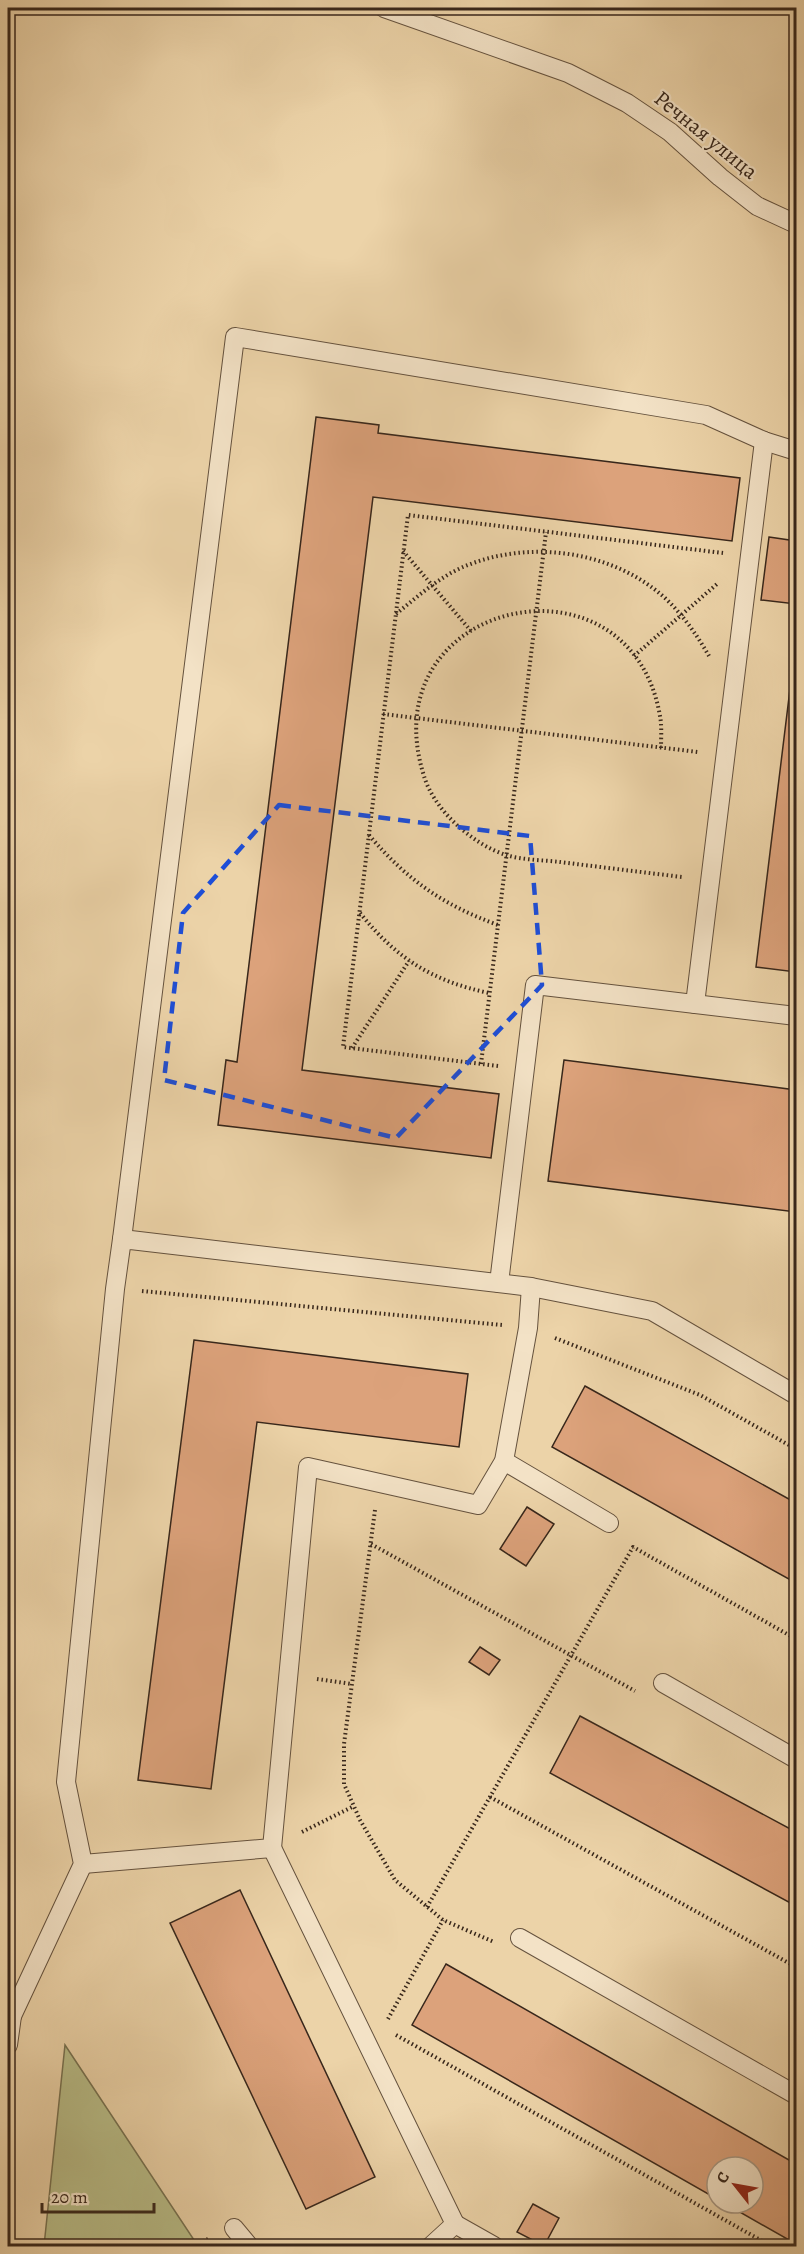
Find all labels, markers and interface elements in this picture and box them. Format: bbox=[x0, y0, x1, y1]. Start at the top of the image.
street label: Речная улица bbox=[648, 84, 765, 187]
north arrow bbox=[705, 2155, 765, 2215]
text: С bbox=[711, 2168, 735, 2188]
scale bar bbox=[42, 2176, 154, 2214]
text: 20 m bbox=[51, 2185, 88, 2209]

